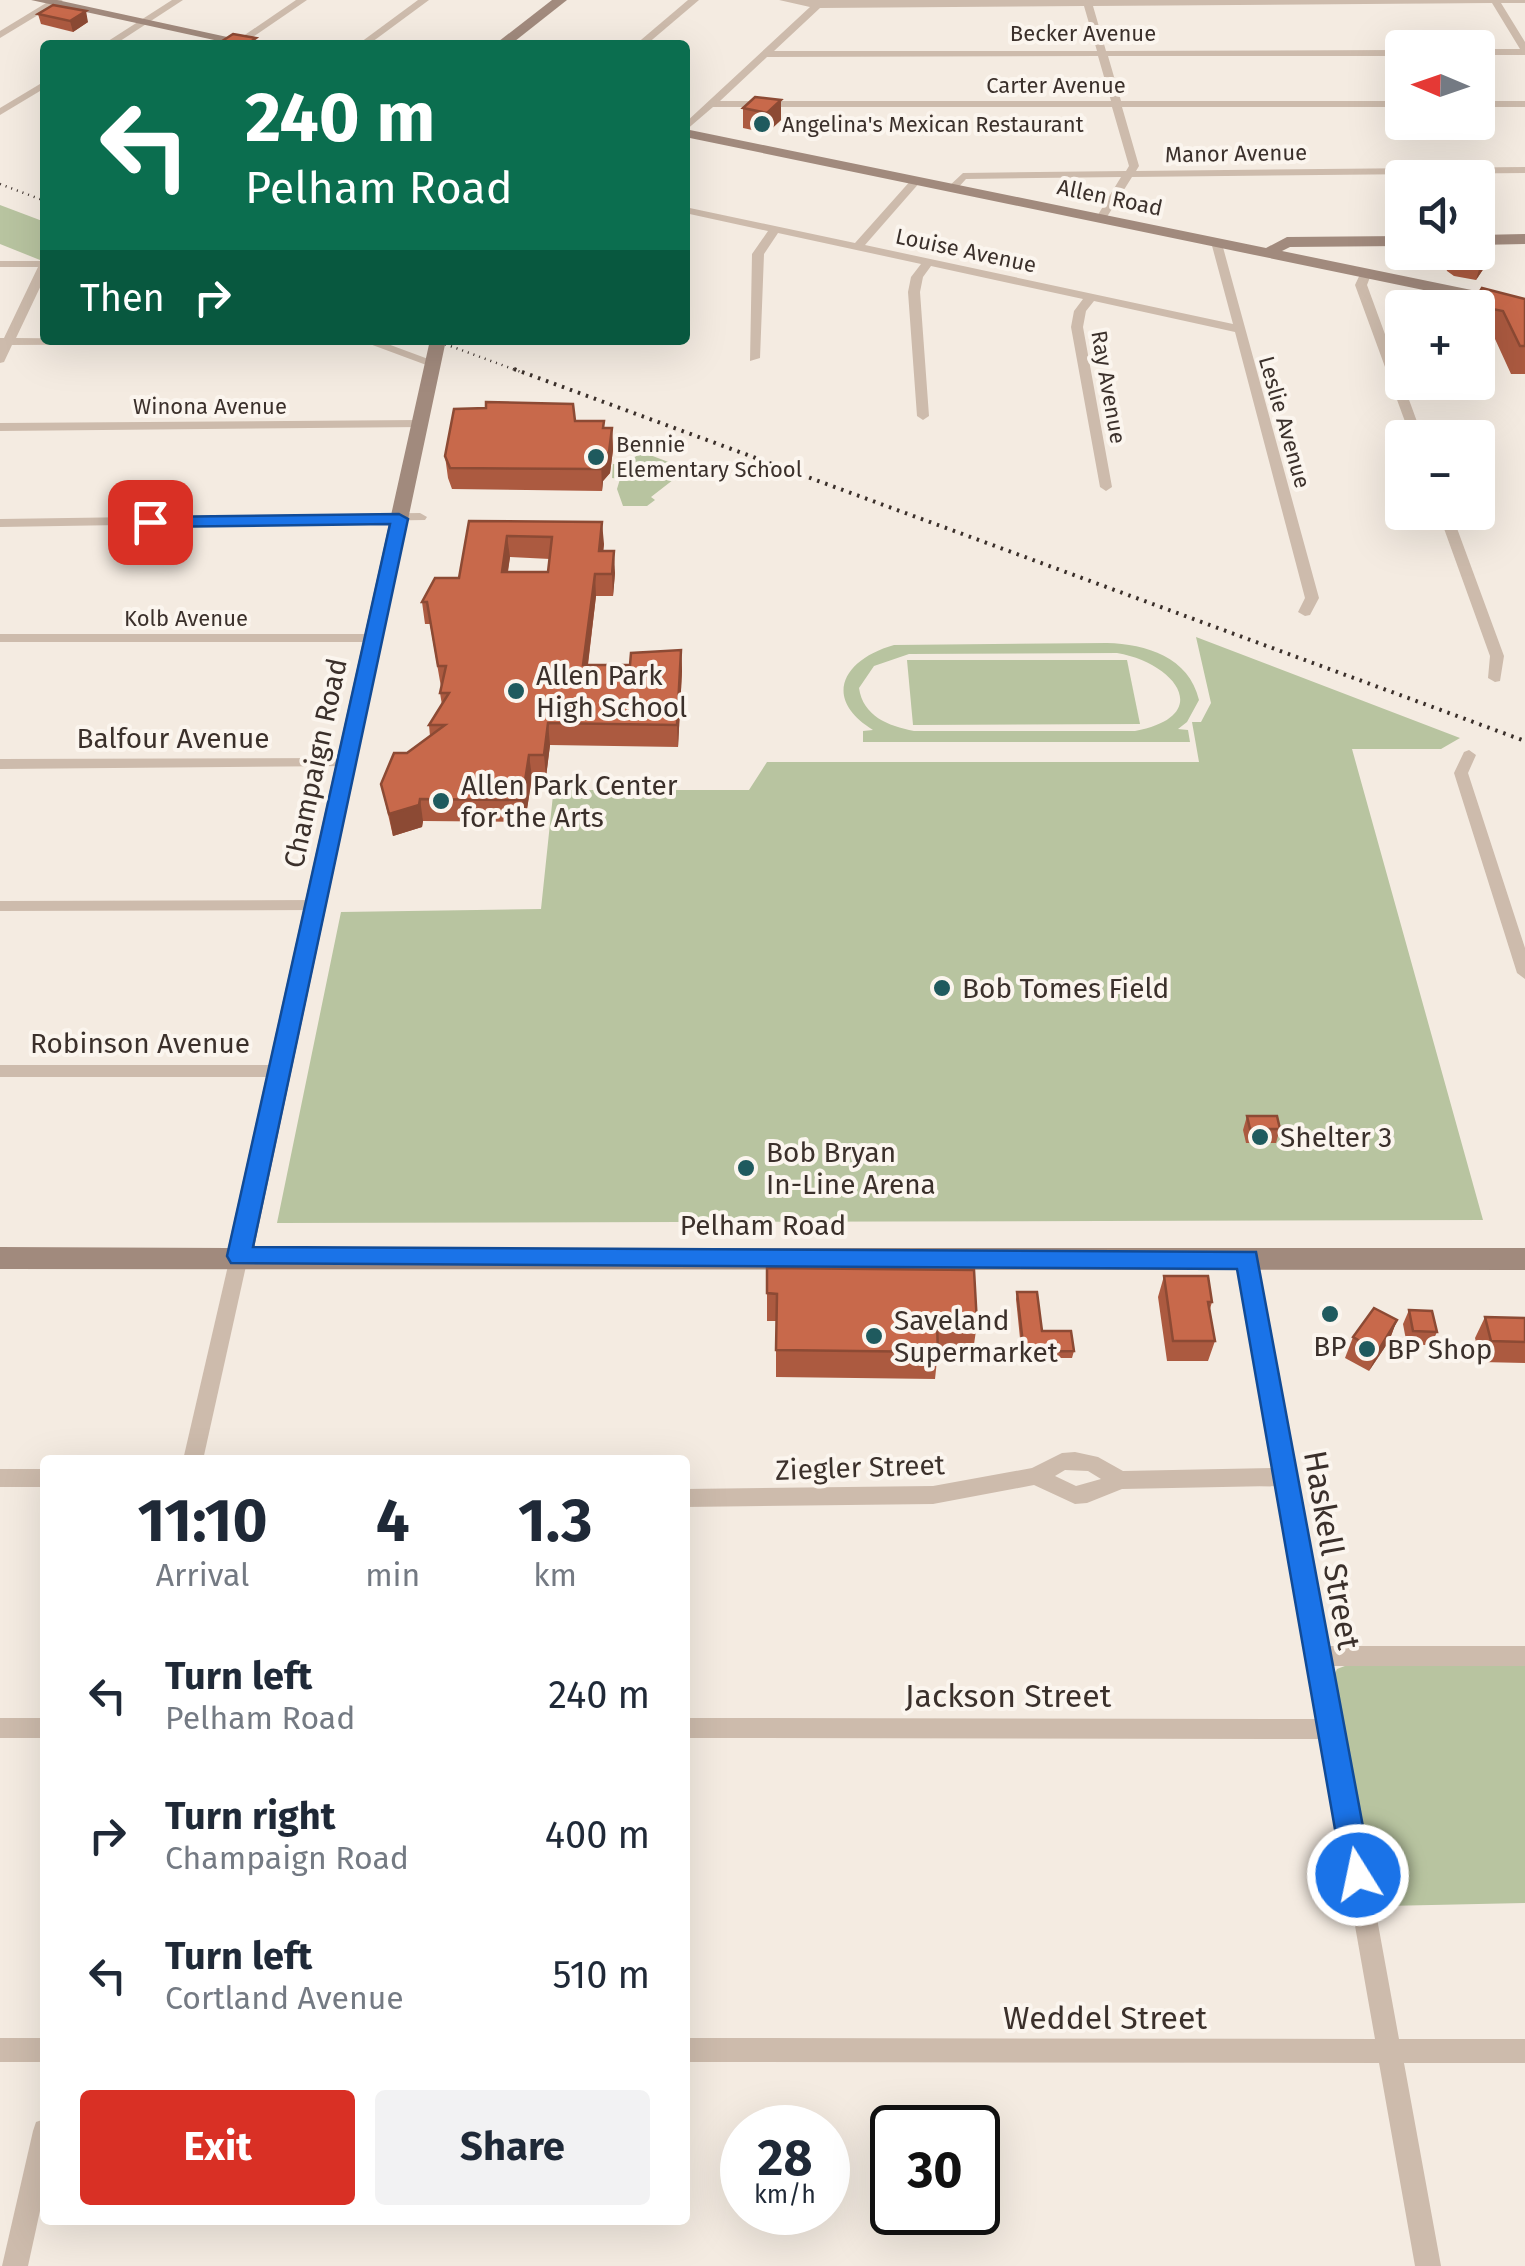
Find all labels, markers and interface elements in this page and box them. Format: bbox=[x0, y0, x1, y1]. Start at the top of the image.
street label: Becker Avenue bbox=[1010, 20, 1156, 47]
north arrow bbox=[1385, 30, 1495, 140]
map controls bbox=[1385, 30, 1495, 530]
street label: Carter Avenue bbox=[986, 72, 1126, 99]
text: 240 m bbox=[245, 76, 435, 160]
icon: left bbox=[80, 80, 210, 210]
place label: Angelina's Mexican Restaurant bbox=[782, 111, 1084, 138]
marker: Angelina's Mexican Restaurant bbox=[751, 113, 773, 135]
street label: Manor Avenue bbox=[1165, 139, 1307, 168]
button: sound bbox=[1385, 160, 1495, 270]
text: Pelham Road bbox=[245, 161, 513, 215]
street label: Allen Road bbox=[1055, 173, 1165, 222]
street label: Louise Avenue bbox=[893, 222, 1039, 279]
icon: right bbox=[185, 270, 240, 325]
text: Then bbox=[80, 275, 165, 321]
button: + bbox=[1385, 290, 1495, 400]
street label: Ray Avenue bbox=[1085, 328, 1132, 446]
street label: Leslie Avenue bbox=[1253, 353, 1316, 491]
street label: Winona Avenue bbox=[133, 393, 287, 420]
button: − bbox=[1385, 420, 1495, 530]
place label: Bennie Elementary School bbox=[616, 431, 802, 483]
marker: Bennie Elementary School bbox=[585, 446, 607, 468]
pin bbox=[108, 480, 193, 565]
icon: arrive bbox=[123, 495, 178, 550]
street label: Kolb Avenue bbox=[124, 605, 248, 632]
street label: Champaign Road bbox=[277, 655, 354, 871]
place label: Allen Park High School bbox=[536, 659, 687, 724]
marker: Allen Park High School bbox=[505, 680, 527, 702]
street label: Balfour Avenue bbox=[76, 722, 270, 755]
place label: Allen Park Center for the Arts bbox=[461, 769, 678, 834]
marker: Allen Park Center for the Arts bbox=[430, 790, 452, 812]
place label: Bob Tomes Field bbox=[962, 972, 1169, 1005]
marker: Bob Tomes Field bbox=[931, 977, 953, 999]
street label: Robinson Avenue bbox=[30, 1027, 250, 1060]
place label: Shelter 3 bbox=[1280, 1121, 1392, 1154]
marker: Shelter 3 bbox=[1249, 1126, 1271, 1148]
place label: Bob Bryan In-Line Arena bbox=[766, 1136, 936, 1201]
marker: Bob Bryan In-Line Arena bbox=[735, 1157, 757, 1179]
street label: Pelham Road bbox=[680, 1209, 846, 1242]
marker: BP bbox=[1319, 1303, 1341, 1325]
place label: Saveland Supermarket bbox=[894, 1304, 1059, 1369]
marker: Saveland Supermarket bbox=[863, 1325, 885, 1347]
place label: BP bbox=[1313, 1330, 1347, 1363]
place label: BP Shop bbox=[1387, 1333, 1492, 1366]
marker: BP Shop bbox=[1356, 1338, 1378, 1360]
street label: Ziegler Street bbox=[775, 1448, 946, 1487]
street label: Haskell Street bbox=[1296, 1448, 1368, 1653]
text: 11:10 bbox=[138, 1485, 268, 1557]
text: 4 bbox=[376, 1485, 410, 1557]
text: 1.3 bbox=[518, 1485, 592, 1557]
text: Arrival bbox=[156, 1556, 249, 1594]
text: min bbox=[365, 1556, 420, 1594]
text: km bbox=[533, 1556, 577, 1594]
text: Turn left bbox=[165, 1653, 312, 1699]
icon: left bbox=[80, 1668, 135, 1723]
text: 240 m bbox=[548, 1672, 650, 1718]
street label: Jackson Street bbox=[905, 1677, 1112, 1715]
text: Pelham Road bbox=[165, 1699, 355, 1737]
text: Turn right bbox=[165, 1793, 335, 1839]
icon: right bbox=[80, 1808, 135, 1863]
text: 400 m bbox=[545, 1812, 650, 1858]
position arrow bbox=[1306, 1823, 1410, 1927]
text: Champaign Road bbox=[165, 1839, 409, 1877]
text: Turn left bbox=[165, 1933, 312, 1979]
icon: left bbox=[80, 1948, 135, 2003]
text: 510 m bbox=[553, 1952, 650, 1998]
text: Cortland Avenue bbox=[165, 1979, 404, 2017]
street label: Weddel Street bbox=[1003, 1999, 1207, 2037]
button: Exit bbox=[80, 2090, 355, 2205]
button: Share bbox=[375, 2090, 650, 2205]
speed limit sign: 30 bbox=[870, 2105, 1000, 2235]
text: 28 bbox=[758, 2128, 812, 2188]
text: km/h bbox=[754, 2180, 816, 2210]

